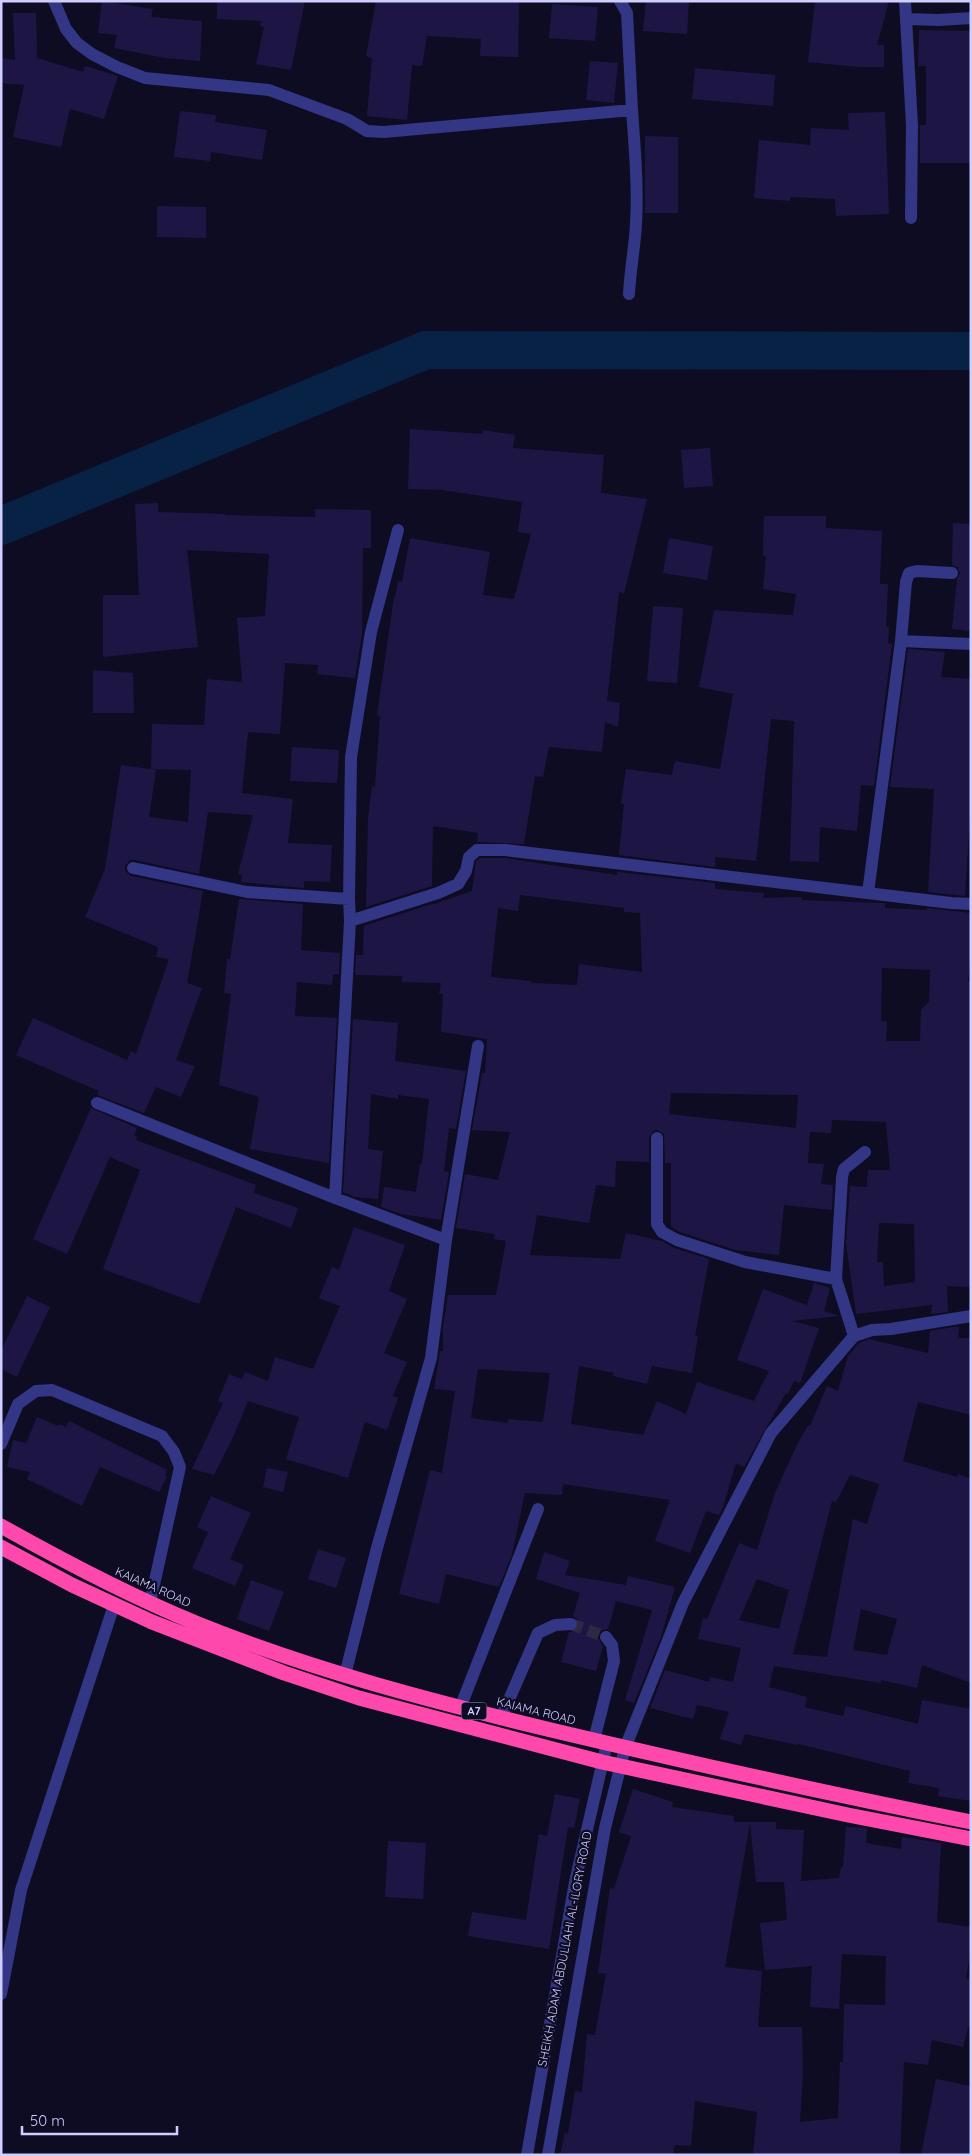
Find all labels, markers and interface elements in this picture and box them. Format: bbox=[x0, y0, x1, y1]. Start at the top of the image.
street label: KAIAMA ROAD bbox=[113, 1563, 194, 1610]
street label: KAIAMA ROAD bbox=[495, 1693, 578, 1728]
road number: A7 bbox=[462, 1702, 486, 1720]
street label: SHEIKH ADAM ABDULLAHI AL-ILORY ROAD bbox=[534, 1830, 595, 2068]
scale bar bbox=[22, 2104, 178, 2136]
text: 50 m bbox=[30, 2111, 65, 2130]

